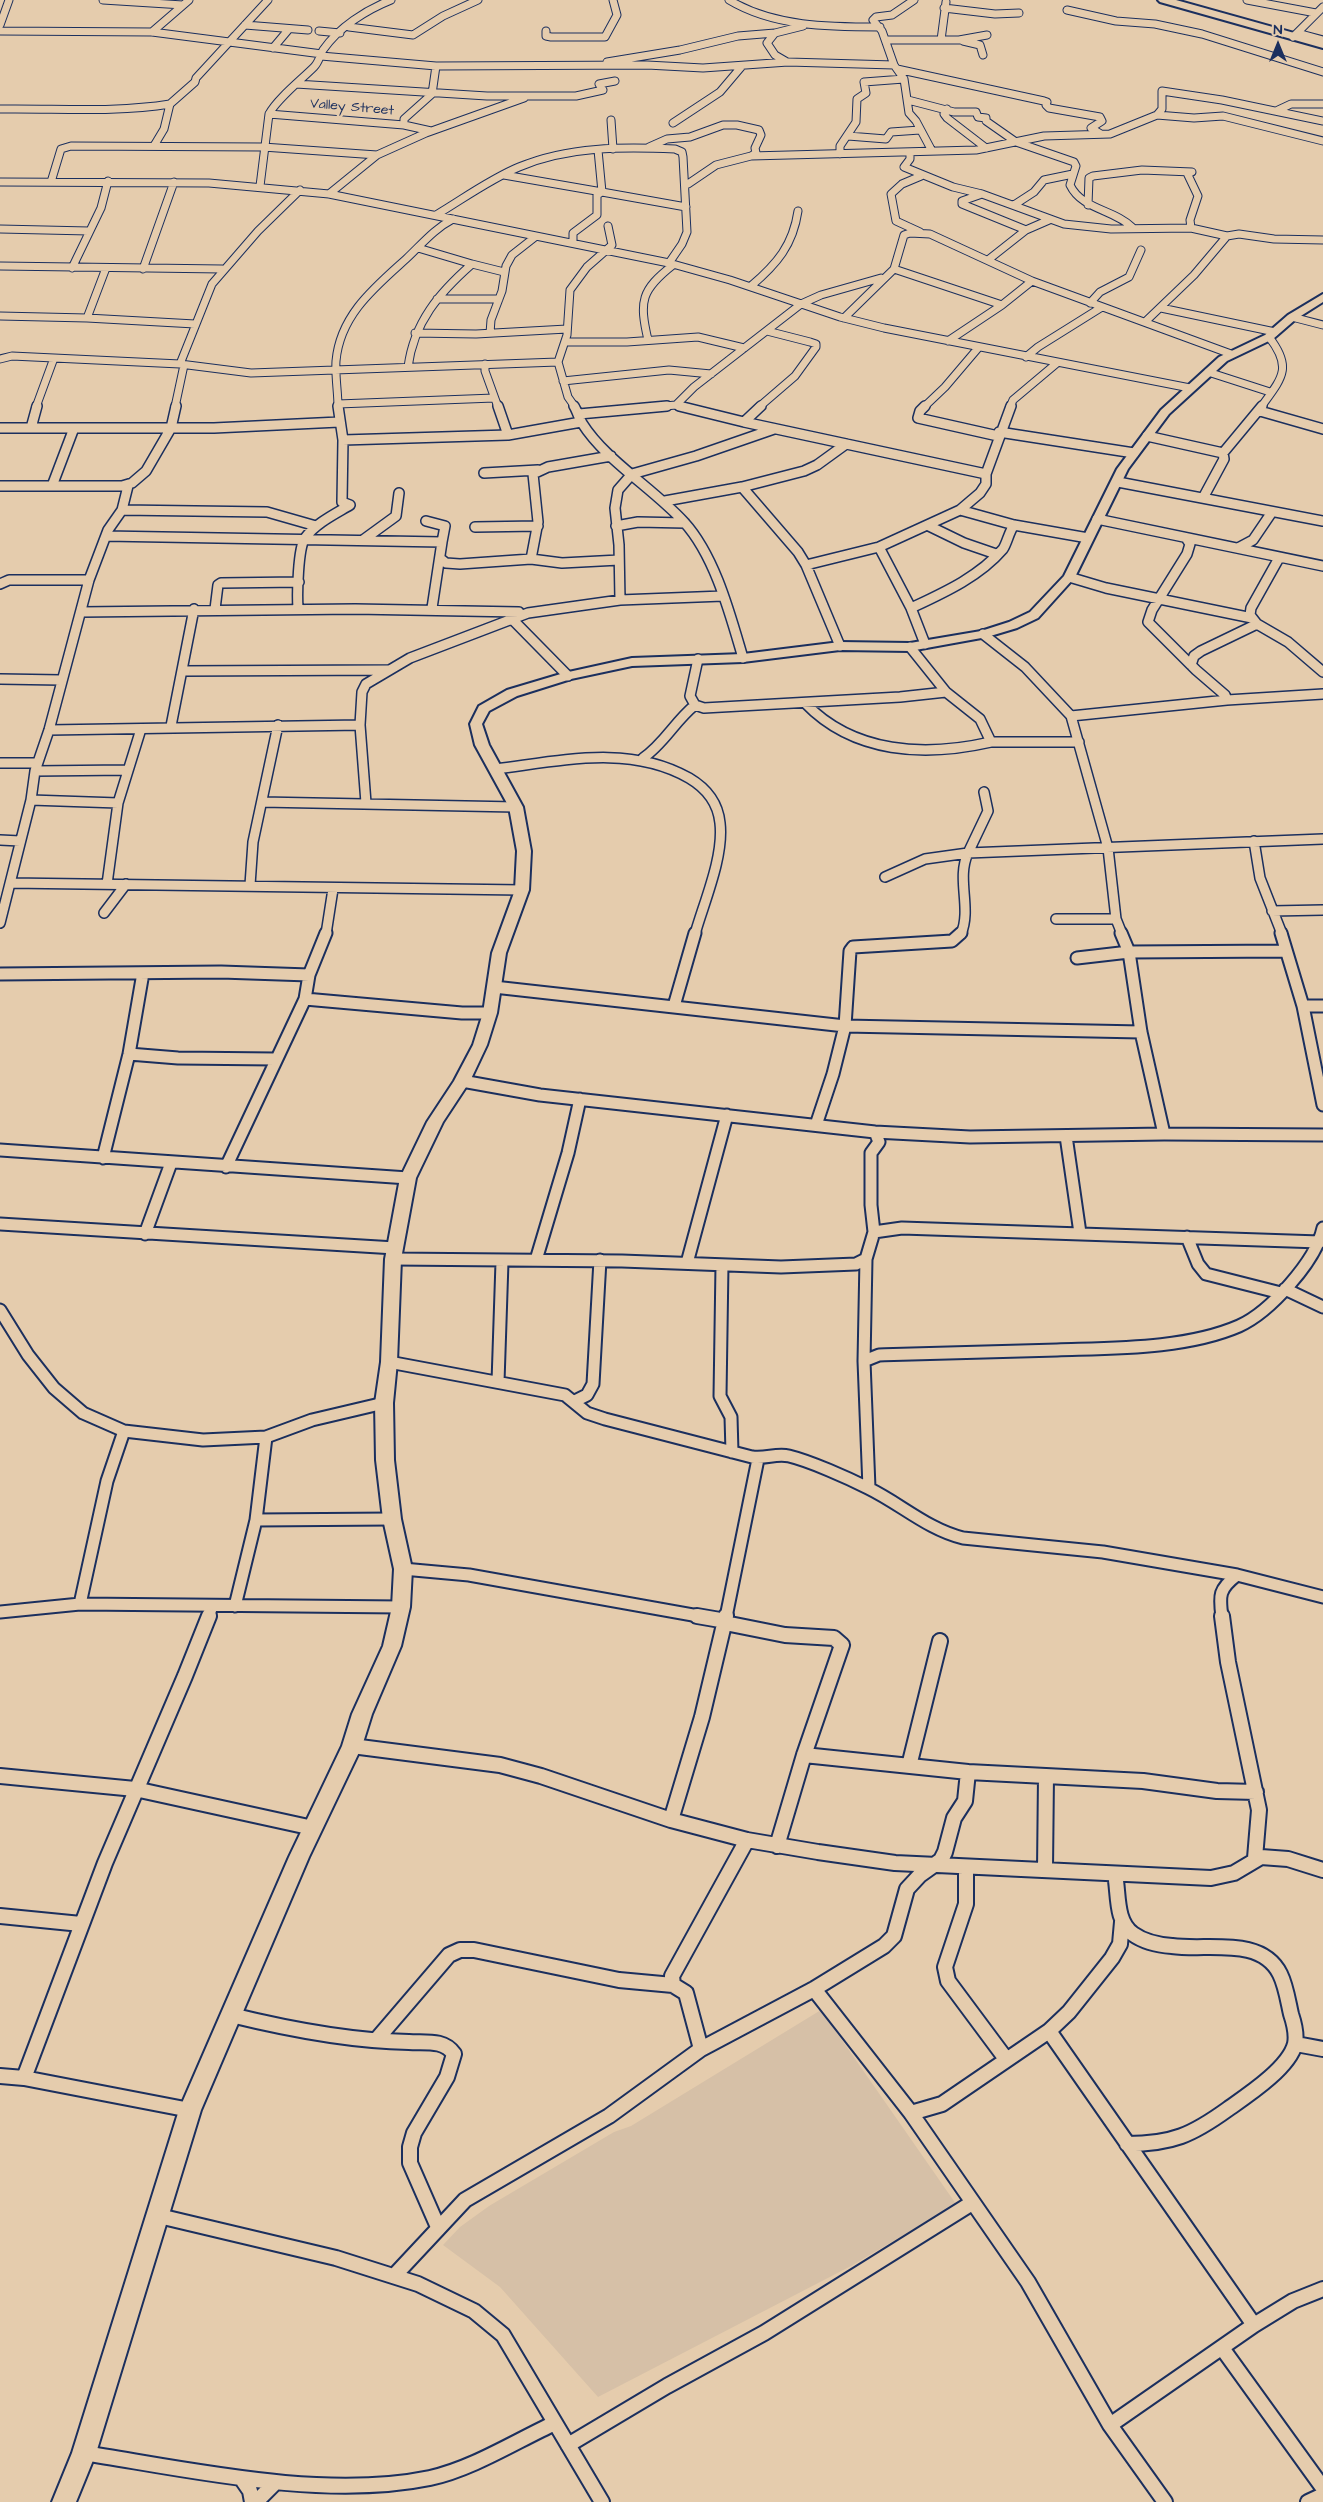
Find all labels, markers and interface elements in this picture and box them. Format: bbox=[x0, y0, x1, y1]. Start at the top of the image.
north arrow bbox=[1253, 20, 1303, 70]
text: N bbox=[1274, 20, 1282, 40]
street label: Valley Street bbox=[309, 96, 395, 120]

